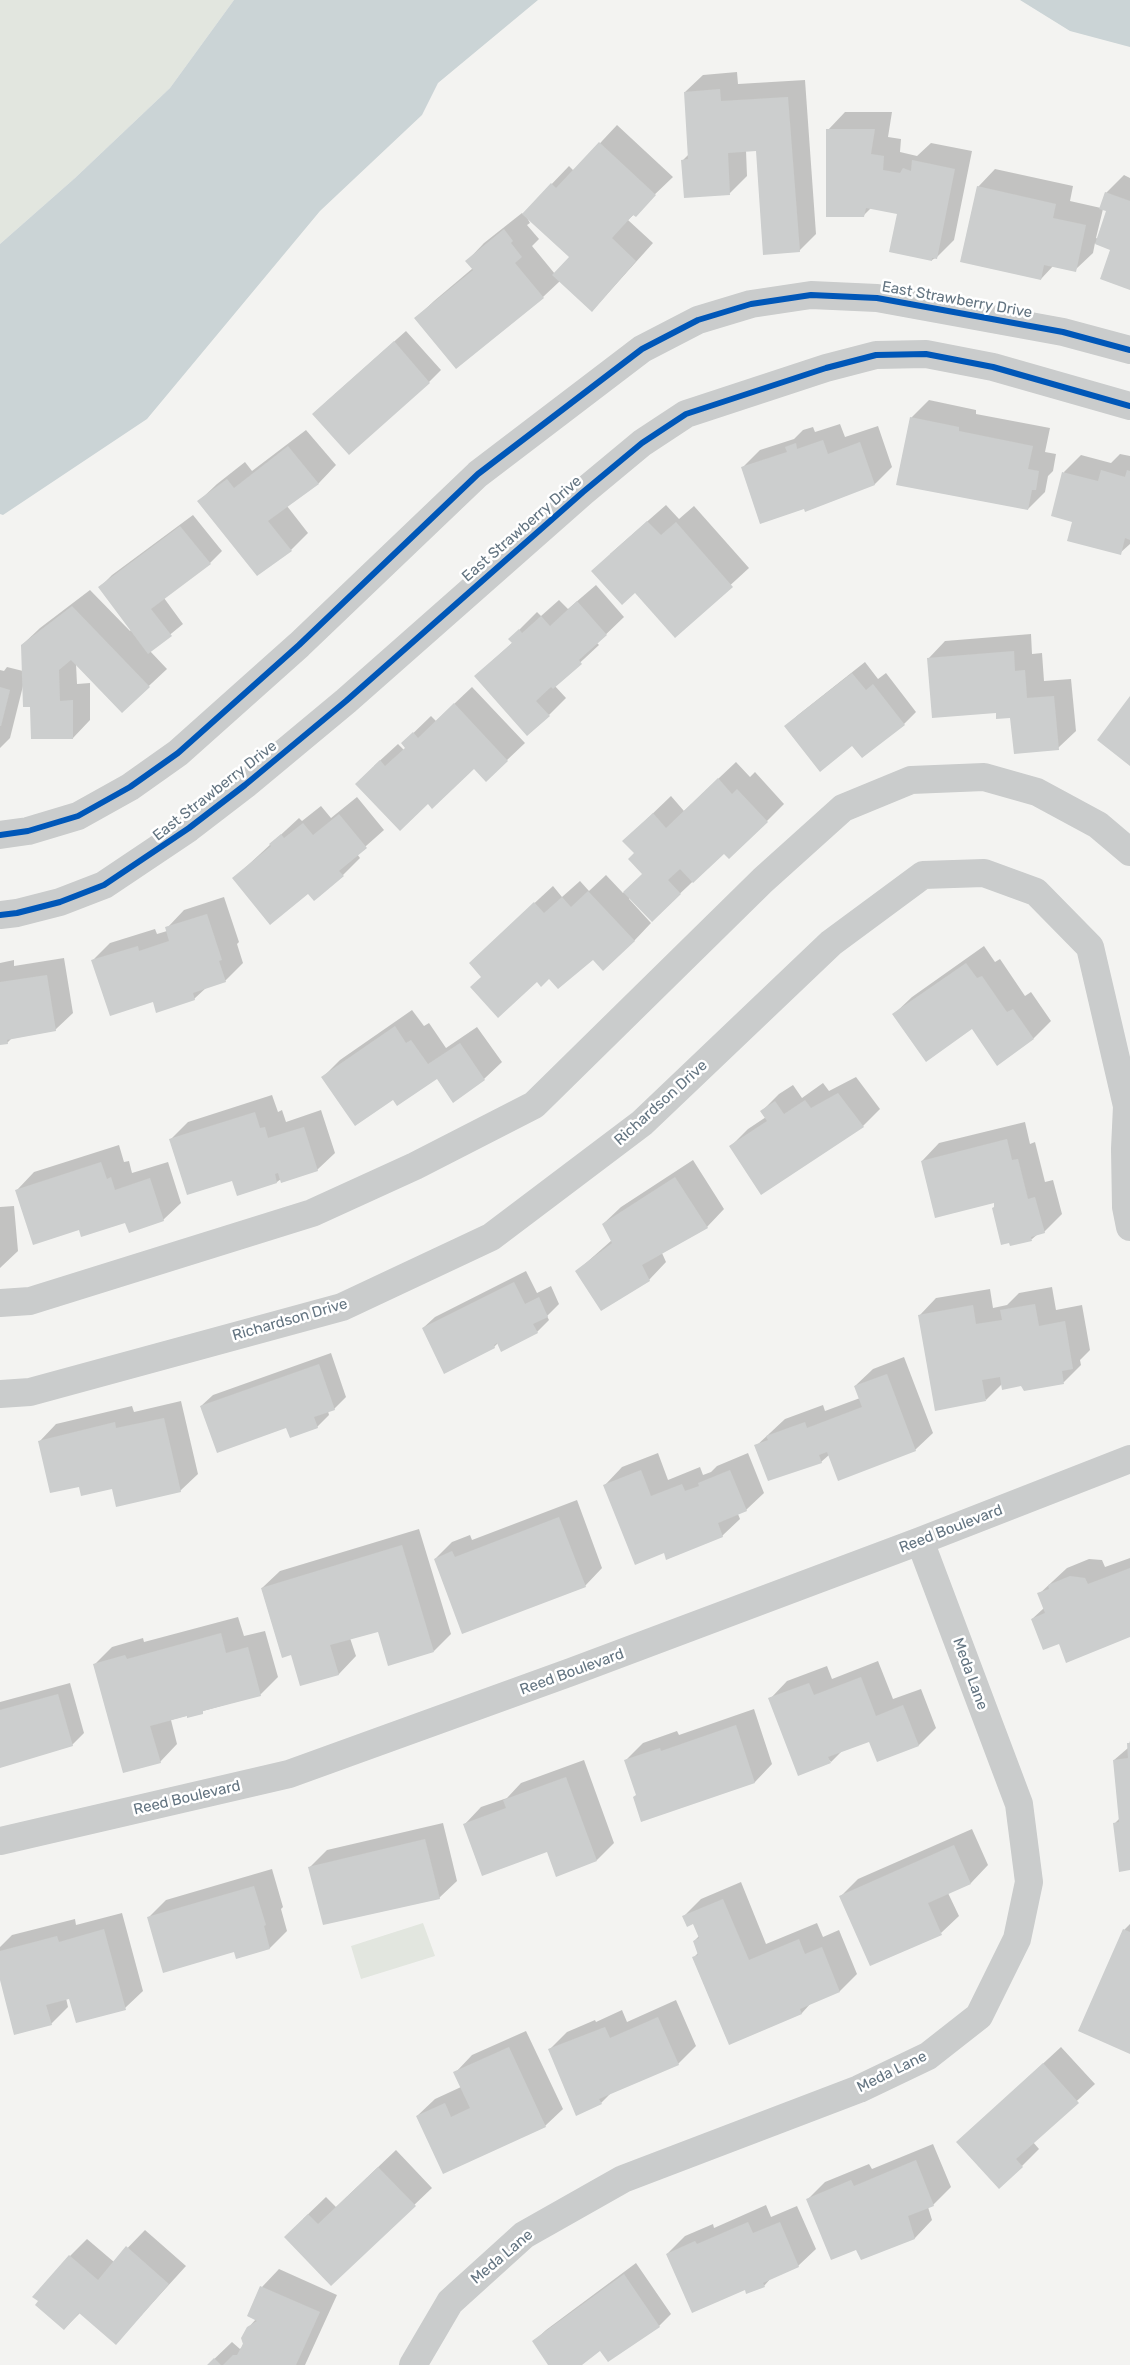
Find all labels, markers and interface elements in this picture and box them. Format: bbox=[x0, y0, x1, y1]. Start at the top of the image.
street label: East Strawberry Drive bbox=[880, 278, 1034, 322]
street label: East Strawberry Drive bbox=[459, 472, 585, 586]
street label: East Strawberry Drive bbox=[149, 737, 281, 845]
street label: Richardson Drive bbox=[611, 1057, 711, 1149]
street label: Richardson Drive bbox=[230, 1295, 350, 1345]
street label: Reed Boulevard bbox=[897, 1501, 1005, 1557]
street label: Meda Lane bbox=[949, 1635, 991, 1713]
street label: Reed Boulevard bbox=[518, 1645, 626, 1699]
street label: Reed Boulevard bbox=[132, 1777, 242, 1819]
street label: Meda Lane bbox=[854, 2047, 930, 2097]
street label: Meda Lane bbox=[467, 2226, 537, 2288]

